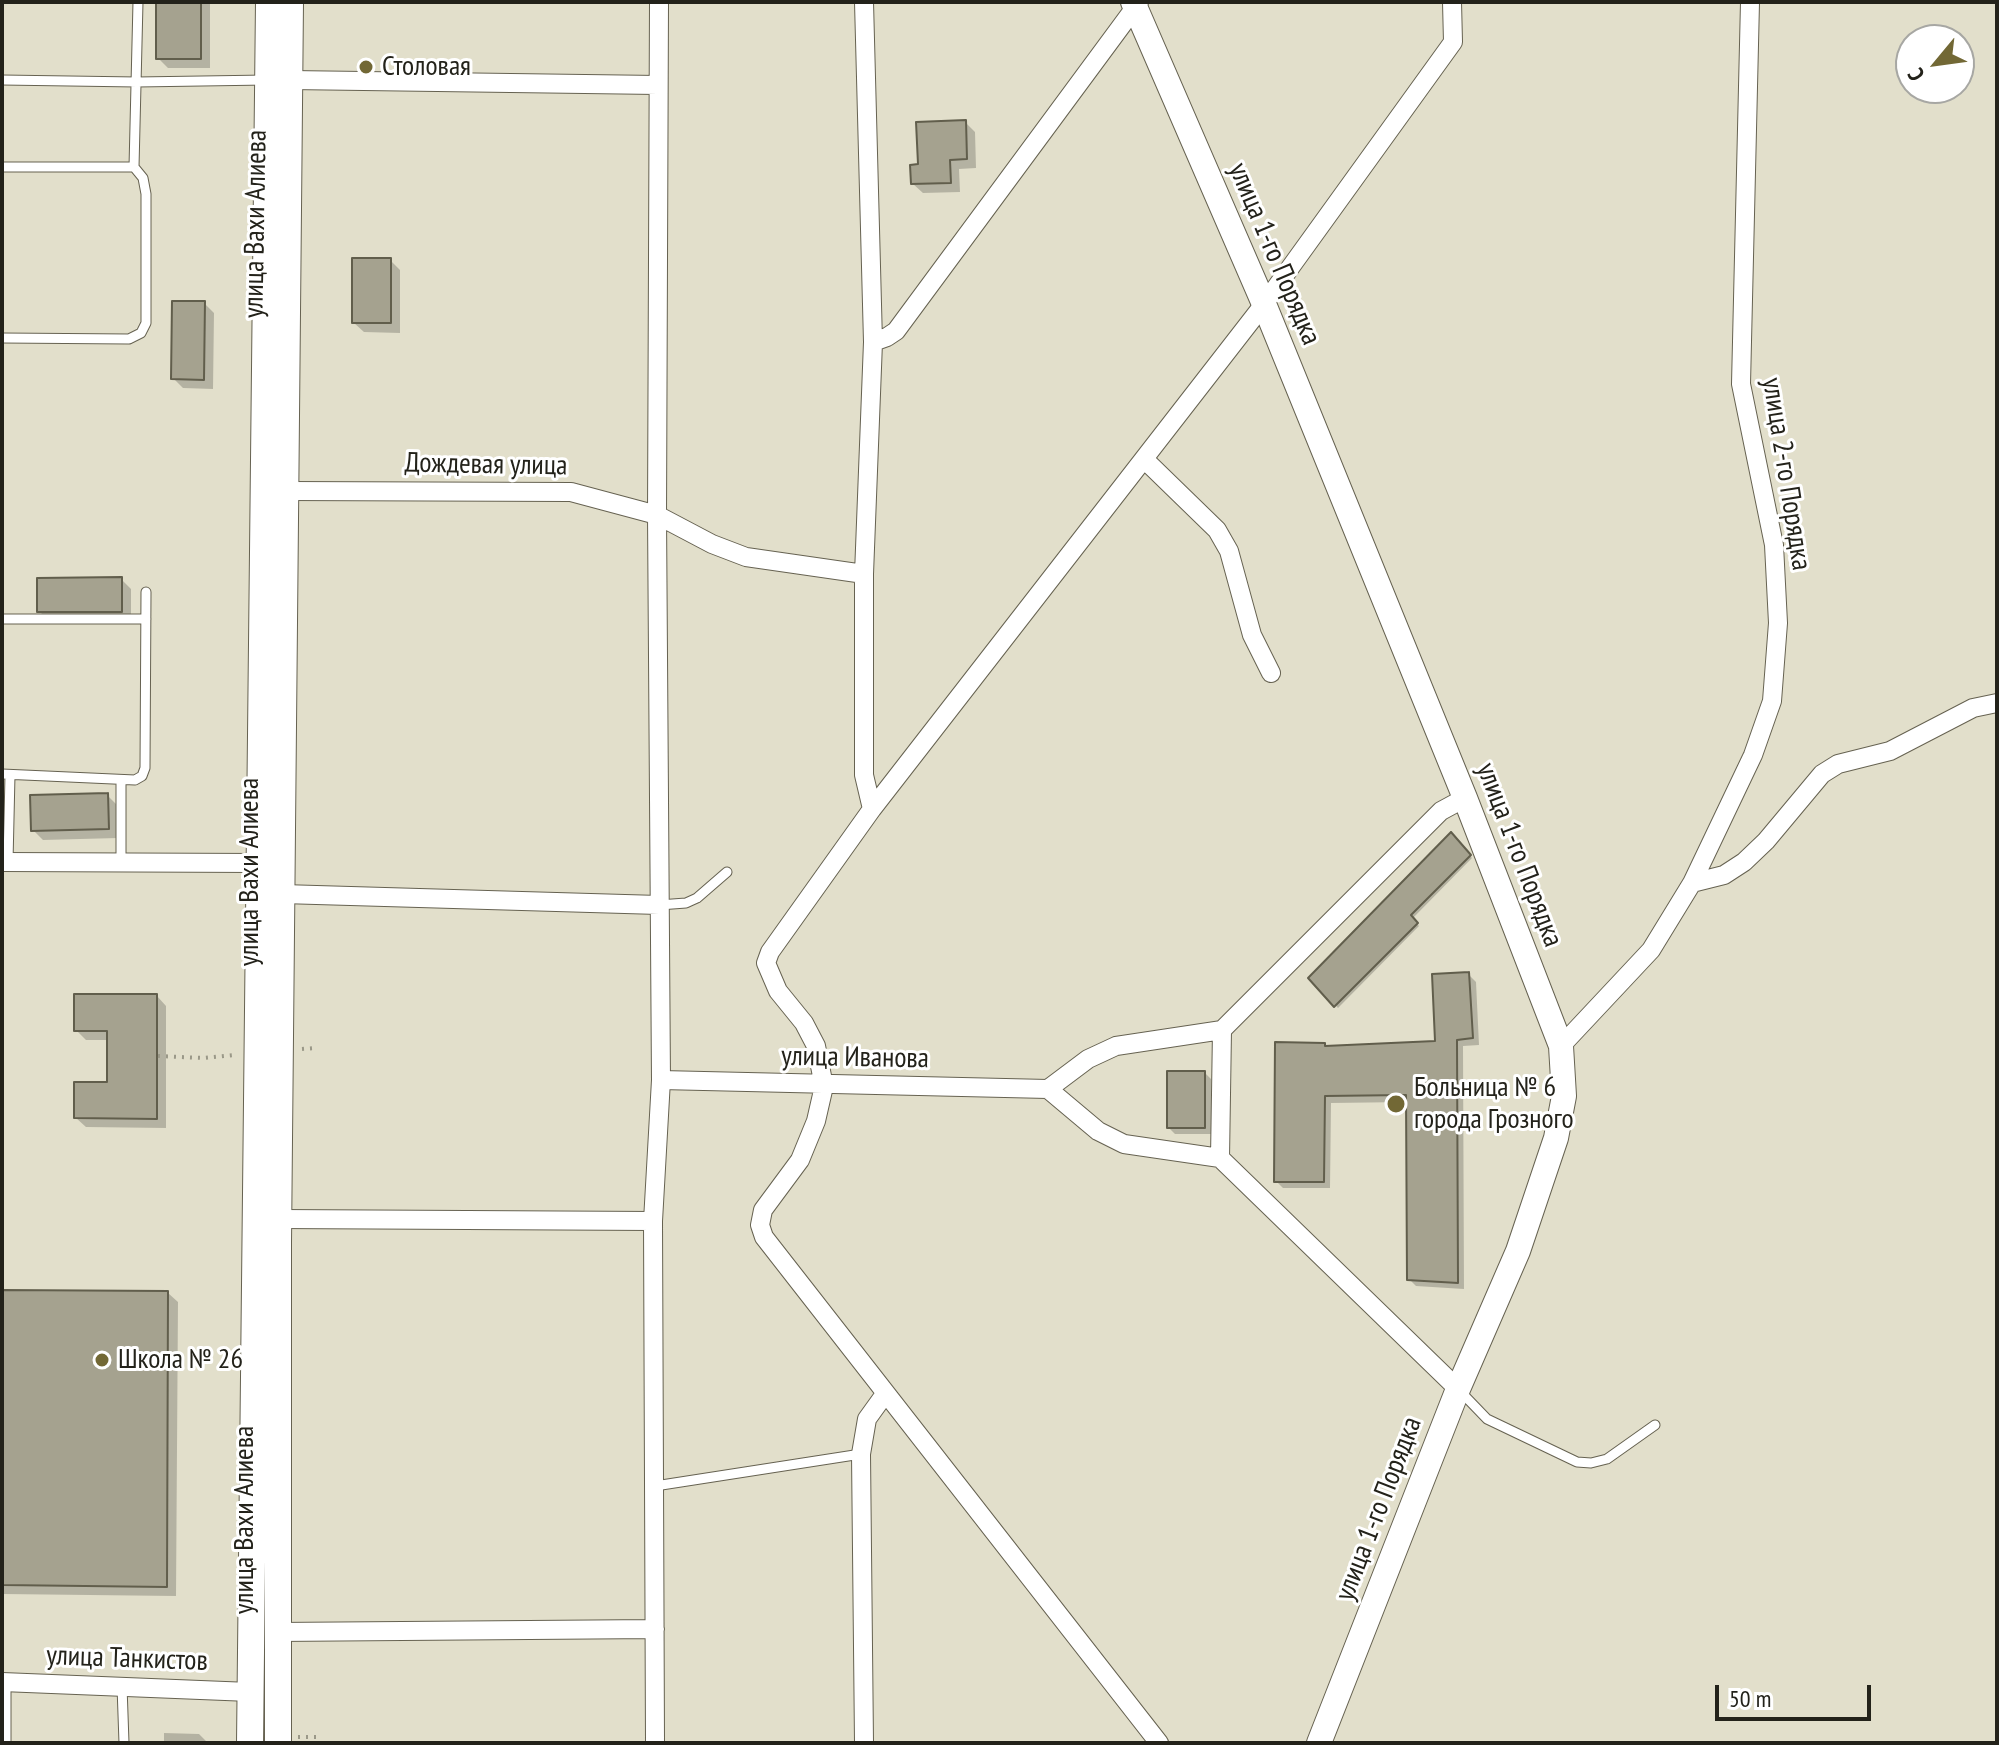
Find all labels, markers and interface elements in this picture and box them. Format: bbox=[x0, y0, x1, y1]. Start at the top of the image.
north arrow bbox=[1895, 24, 1975, 104]
place label: Столовая bbox=[382, 50, 471, 84]
marker: Столовая bbox=[357, 58, 375, 76]
text: С bbox=[1901, 63, 1930, 86]
street label: улица Вахи Алиева bbox=[238, 130, 274, 318]
street label: улица 1-го Порядка bbox=[1221, 158, 1327, 350]
street label: улица 2-го Порядка bbox=[1754, 375, 1818, 573]
street label: Дождевая улица bbox=[404, 447, 568, 483]
street label: улица 1-го Порядка bbox=[1469, 758, 1569, 952]
street label: улица Вахи Алиева bbox=[233, 778, 267, 966]
street label: улица Иванова bbox=[781, 1040, 929, 1076]
place label: Больница № 6 города Грозного bbox=[1414, 1071, 1574, 1137]
marker: Больница № 6 города Грозного bbox=[1385, 1093, 1407, 1115]
place label: Школа № 26 bbox=[118, 1343, 243, 1377]
marker: Школа № 26 bbox=[93, 1351, 111, 1369]
street label: улица 1-го Порядка bbox=[1329, 1412, 1429, 1606]
street label: улица Вахи Алиева bbox=[228, 1426, 262, 1614]
street label: улица Танкистов bbox=[46, 1639, 208, 1679]
scale bar bbox=[1719, 1669, 1875, 1719]
text: 50 m bbox=[1729, 1683, 1771, 1714]

